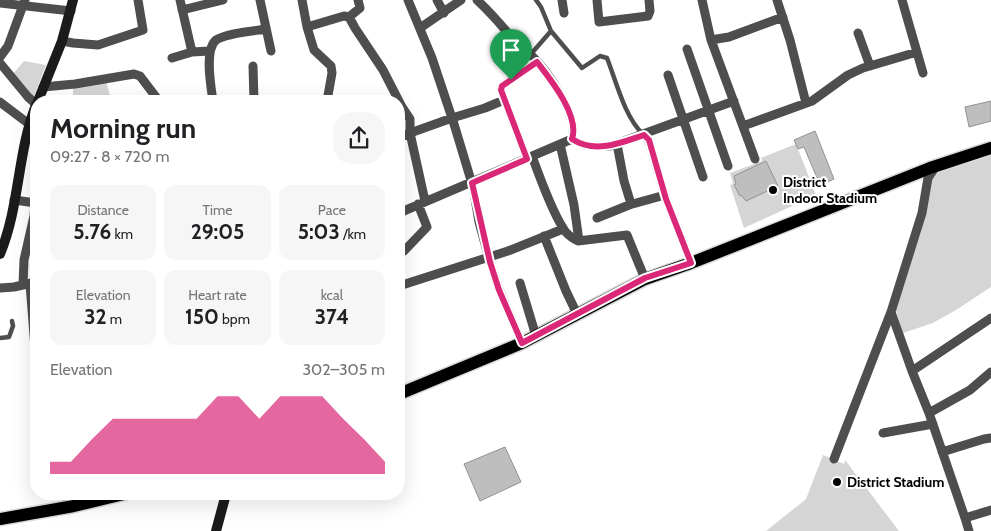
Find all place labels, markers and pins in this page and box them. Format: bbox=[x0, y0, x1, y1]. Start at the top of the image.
pin bbox=[490, 29, 532, 80]
place label: District Indoor Stadium bbox=[783, 173, 877, 207]
marker: District Indoor Stadium bbox=[767, 184, 779, 196]
place label: District Stadium bbox=[847, 473, 944, 491]
marker: District Stadium bbox=[831, 476, 843, 488]

